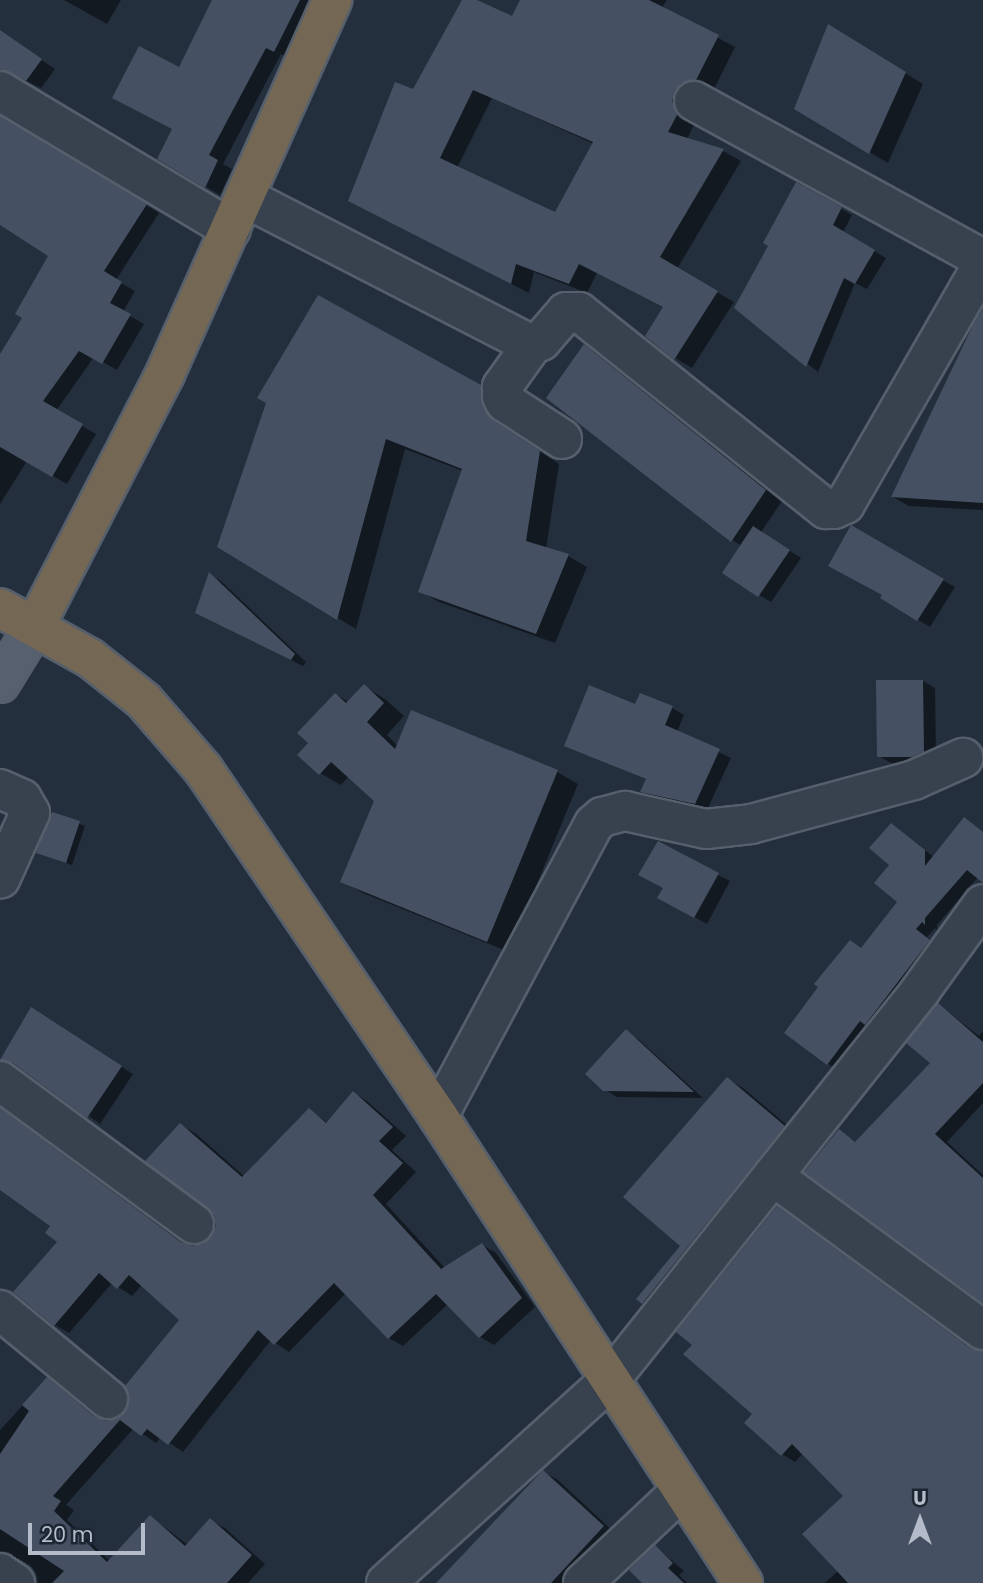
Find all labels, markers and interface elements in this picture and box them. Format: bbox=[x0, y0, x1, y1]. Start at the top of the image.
north arrow bbox=[885, 1485, 955, 1555]
text: U bbox=[913, 1485, 927, 1512]
scale bar bbox=[32, 1510, 149, 1554]
text: 20 m bbox=[41, 1520, 94, 1549]

